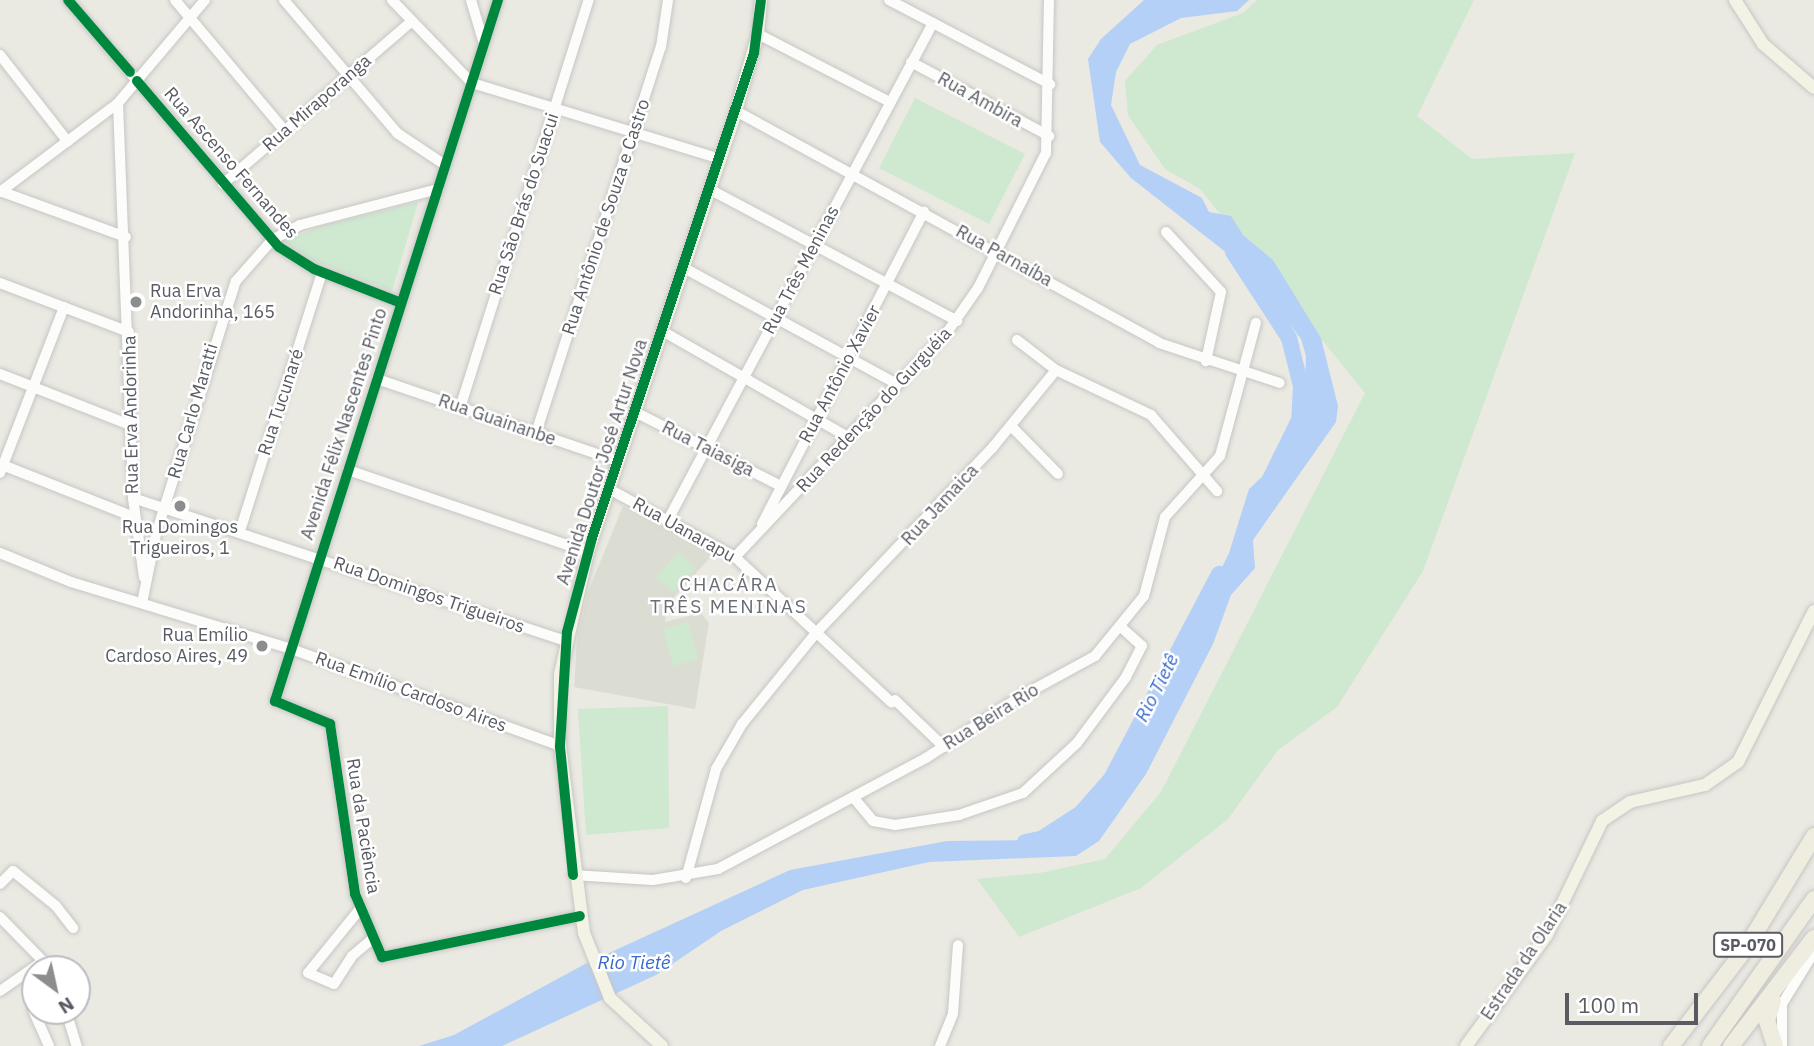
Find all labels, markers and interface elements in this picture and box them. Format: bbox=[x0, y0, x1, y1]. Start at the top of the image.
street label: Rua Miraporanga bbox=[258, 50, 376, 156]
street label: Rua Ambira bbox=[934, 68, 1026, 132]
street label: Rua Ascenso Fernandes bbox=[159, 83, 303, 243]
street label: Rua Antônio de Souza e Castro bbox=[558, 96, 654, 338]
street label: Rua São Brás do Suacui bbox=[484, 110, 564, 298]
street label: Rua Três Meninas bbox=[758, 202, 844, 338]
street label: Rua Parnaíba bbox=[952, 221, 1056, 291]
place label: Rua Erva Andorinha, 165 bbox=[150, 281, 275, 324]
marker: Rua Erva Andorinha, 165 bbox=[128, 294, 144, 310]
street label: Rua Antônio Xavier bbox=[795, 301, 885, 447]
street label: Avenida Félix Nascentes Pinto bbox=[296, 305, 392, 543]
street label: Rua Redenção do Gurguéia bbox=[792, 323, 956, 497]
street label: Rua Erva Andorinha bbox=[119, 335, 143, 495]
street label: Avenida Doutor José Artur Nova bbox=[552, 336, 652, 588]
street label: Rua Carlo Maratti bbox=[163, 341, 223, 481]
street label: Rua Tucunaré bbox=[254, 346, 308, 458]
street label: Rua Guainanbe bbox=[435, 390, 559, 450]
street label: Rua Taiasiga bbox=[658, 417, 758, 481]
street label: Rua Jamaica bbox=[897, 460, 983, 550]
street label: Rua Uanarapu bbox=[629, 493, 739, 567]
marker: Rua Domingos Trigueiros, 1 bbox=[172, 498, 188, 514]
place label: Rua Domingos Trigueiros, 1 bbox=[122, 517, 238, 560]
street label: Rua Domingos Trigueiros bbox=[331, 552, 527, 638]
district label: CHACÁRA TRÊS MENINAS bbox=[652, 574, 806, 618]
place label: Rua Emílio Cardoso Aires, 49 bbox=[105, 625, 248, 668]
marker: Rua Emílio Cardoso Aires, 49 bbox=[254, 638, 270, 654]
street label: Rua Emílio Cardoso Aires bbox=[312, 647, 510, 737]
water label: Rio Tietê bbox=[1130, 650, 1184, 726]
street label: Rua Beira Rio bbox=[939, 679, 1043, 755]
street label: Rua da Paciência bbox=[342, 757, 384, 895]
street label: Estrada da Olaria bbox=[1476, 898, 1572, 1024]
road number: SP-070 bbox=[1713, 932, 1783, 958]
water label: Rio Tietê bbox=[598, 952, 670, 974]
north arrow bbox=[21, 955, 91, 1025]
scale bar bbox=[1569, 979, 1702, 1023]
text: 100 m bbox=[1578, 991, 1639, 1019]
text: N bbox=[54, 992, 79, 1020]

